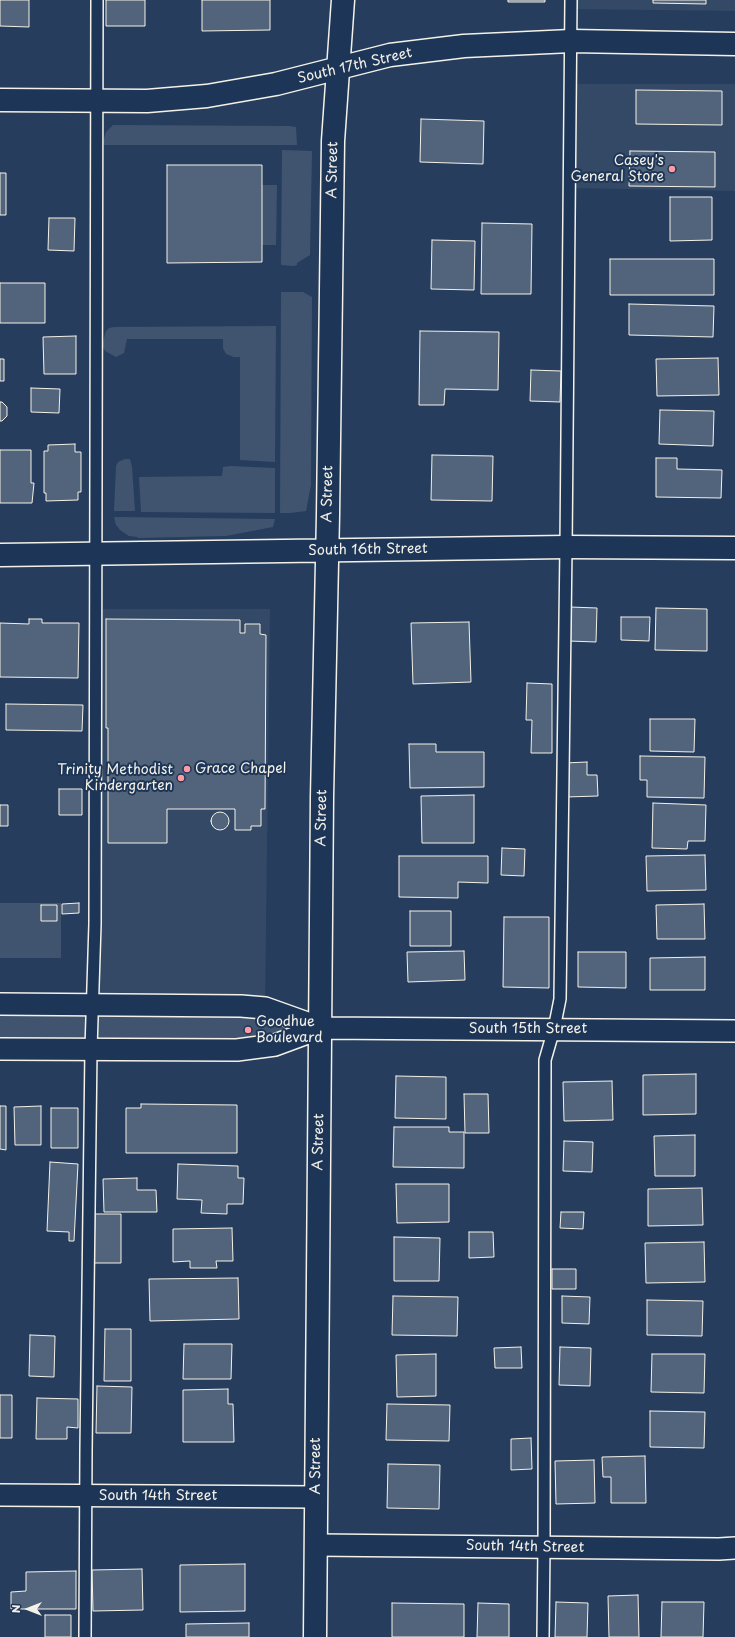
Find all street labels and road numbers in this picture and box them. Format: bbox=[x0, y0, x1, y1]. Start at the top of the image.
street label: South 17th Street bbox=[296, 45, 414, 87]
street label: A Street bbox=[324, 141, 342, 199]
street label: A Street bbox=[319, 465, 337, 523]
street label: South 16th Street bbox=[308, 541, 428, 559]
street label: A Street bbox=[313, 789, 331, 847]
street label: South 15th Street bbox=[469, 1021, 587, 1037]
street label: A Street bbox=[310, 1113, 328, 1171]
street label: A Street bbox=[308, 1437, 324, 1495]
street label: South 14th Street bbox=[99, 1488, 217, 1504]
street label: South 14th Street bbox=[466, 1538, 584, 1556]

